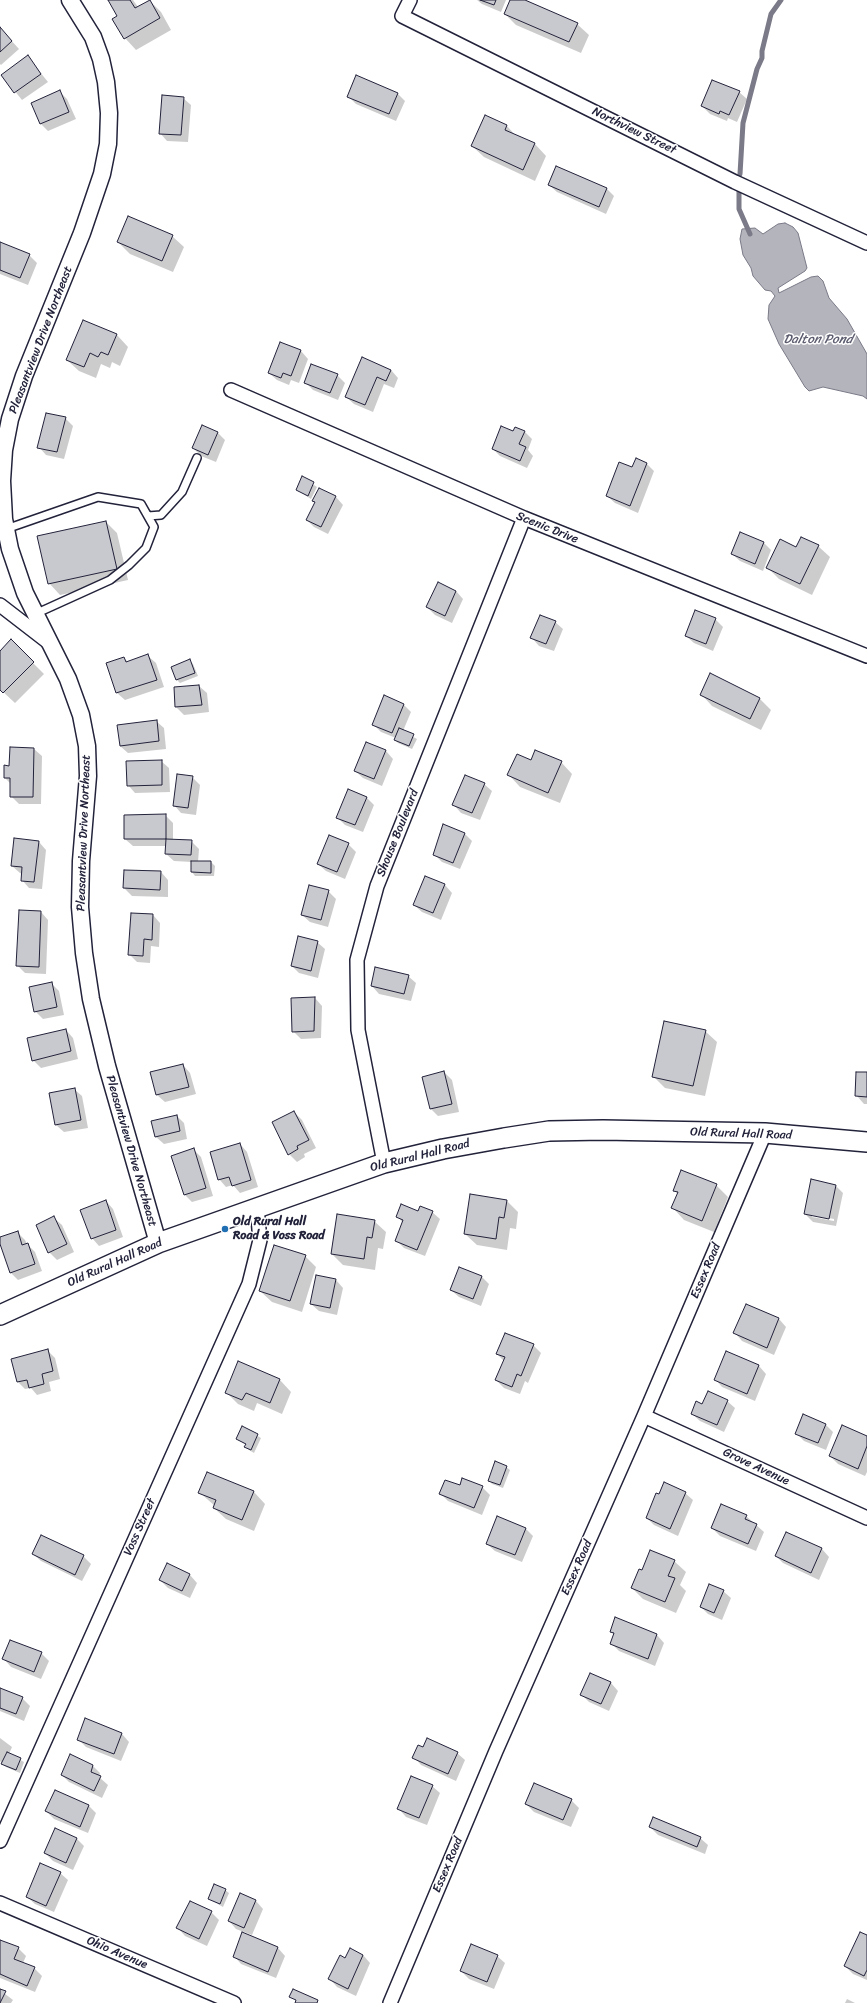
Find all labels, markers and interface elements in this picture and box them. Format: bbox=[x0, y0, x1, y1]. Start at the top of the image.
street label: Northview Street bbox=[590, 104, 678, 158]
street label: Pleasantview Drive Northeast bbox=[6, 264, 76, 416]
water label: Dalton Pond bbox=[783, 332, 853, 348]
street label: Scenic Drive bbox=[514, 509, 580, 547]
street label: Pleasantview Drive Northeast bbox=[74, 754, 94, 912]
street label: Shouse Boulevard bbox=[374, 787, 422, 879]
street label: Pleasantview Drive Northeast bbox=[102, 1074, 160, 1228]
street label: Old Rural Hall Road bbox=[690, 1125, 792, 1143]
street label: Old Rural Hall Road bbox=[369, 1137, 471, 1175]
place label: Old Rural Hall Road & Voss Road bbox=[233, 1215, 325, 1243]
marker: Old Rural Hall Road & Voss Road bbox=[220, 1224, 230, 1234]
street label: Old Rural Hall Road bbox=[65, 1236, 165, 1290]
street label: Essex Road bbox=[688, 1241, 724, 1301]
street label: Grove Avenue bbox=[720, 1445, 792, 1489]
street label: Voss Street bbox=[121, 1496, 159, 1558]
street label: Essex Road bbox=[558, 1538, 596, 1598]
street label: Essex Road bbox=[430, 1835, 466, 1895]
street label: Ohio Avenue bbox=[84, 1934, 150, 1972]

